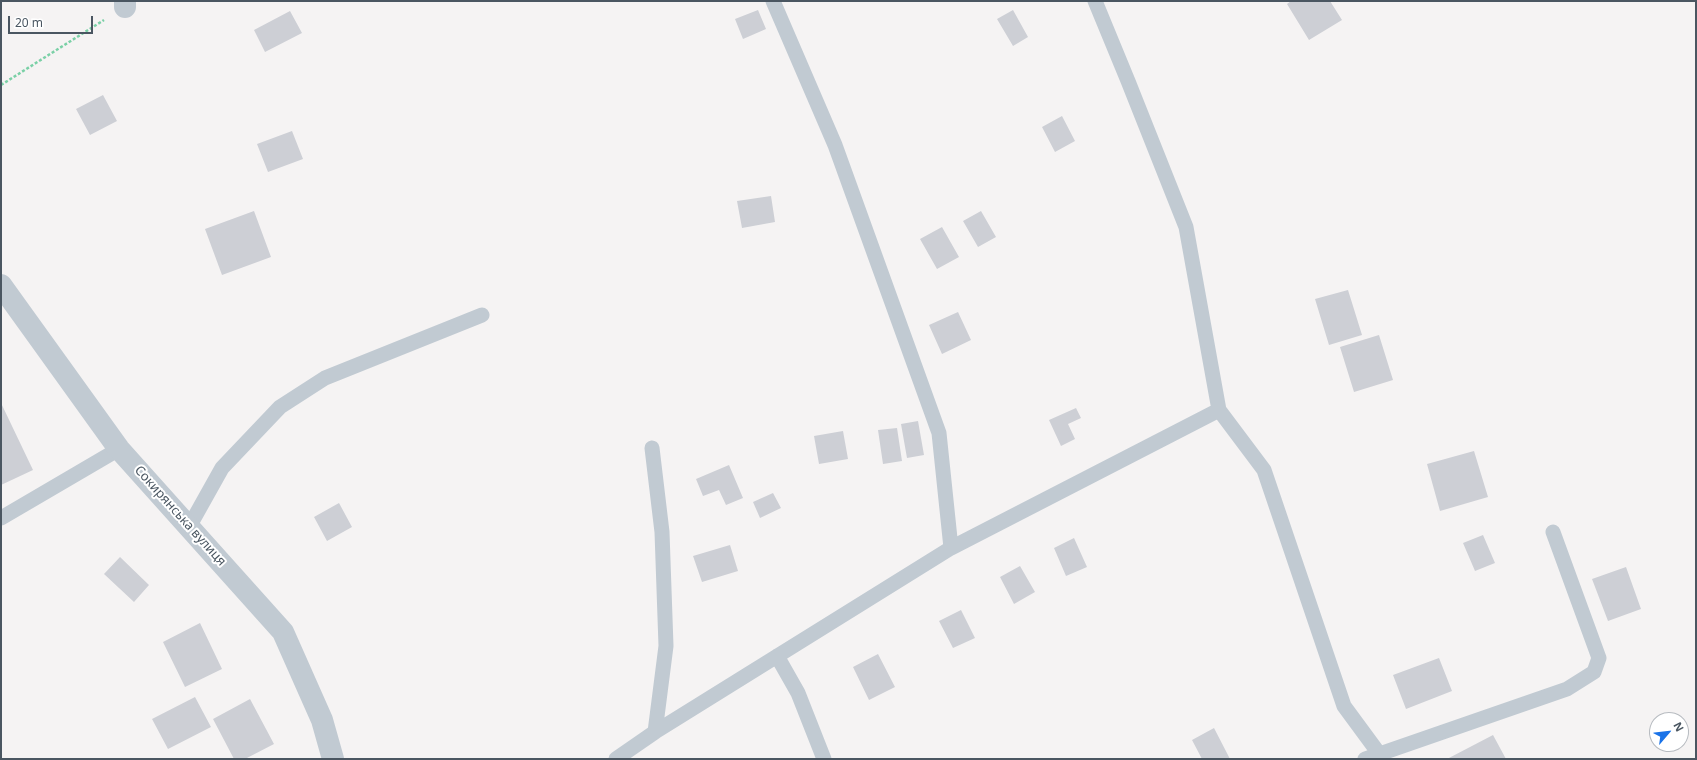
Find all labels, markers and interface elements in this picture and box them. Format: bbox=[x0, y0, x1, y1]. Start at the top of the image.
scale bar bbox=[10, 8, 95, 34]
text: 20 m bbox=[15, 14, 43, 31]
street label: Сокирянська вулиця bbox=[131, 463, 229, 569]
north arrow bbox=[1649, 712, 1689, 752]
text: N bbox=[1670, 719, 1688, 734]

